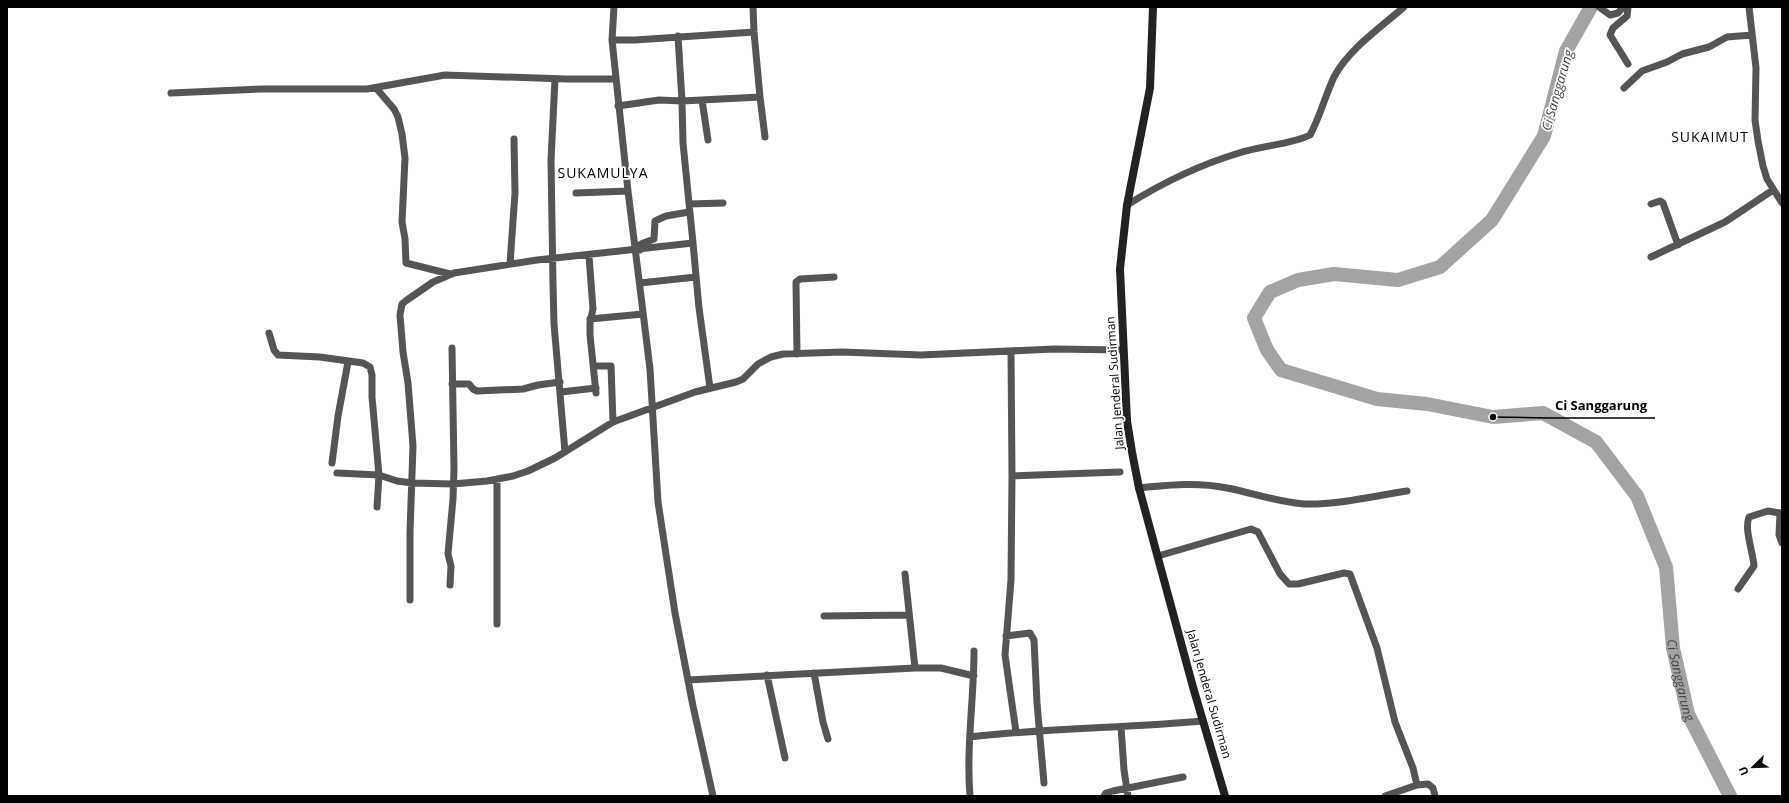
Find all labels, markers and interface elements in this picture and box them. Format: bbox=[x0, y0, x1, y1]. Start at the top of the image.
water label: Ci Sanggarung bbox=[1537, 46, 1577, 133]
district label: SUKAIMUT bbox=[1671, 127, 1749, 146]
district label: SUKAMULYA bbox=[557, 163, 649, 182]
street label: Jalan Jenderal Sudirman bbox=[1101, 316, 1128, 451]
callout: Ci Sanggarung bbox=[1547, 393, 1655, 418]
text: Ci Sanggarung bbox=[1555, 396, 1648, 414]
street label: Jalan Jenderal Sudirman bbox=[1183, 626, 1236, 760]
water label: Ci Sanggarung bbox=[1663, 638, 1700, 725]
north arrow bbox=[1733, 747, 1773, 787]
text: U bbox=[1735, 764, 1752, 778]

